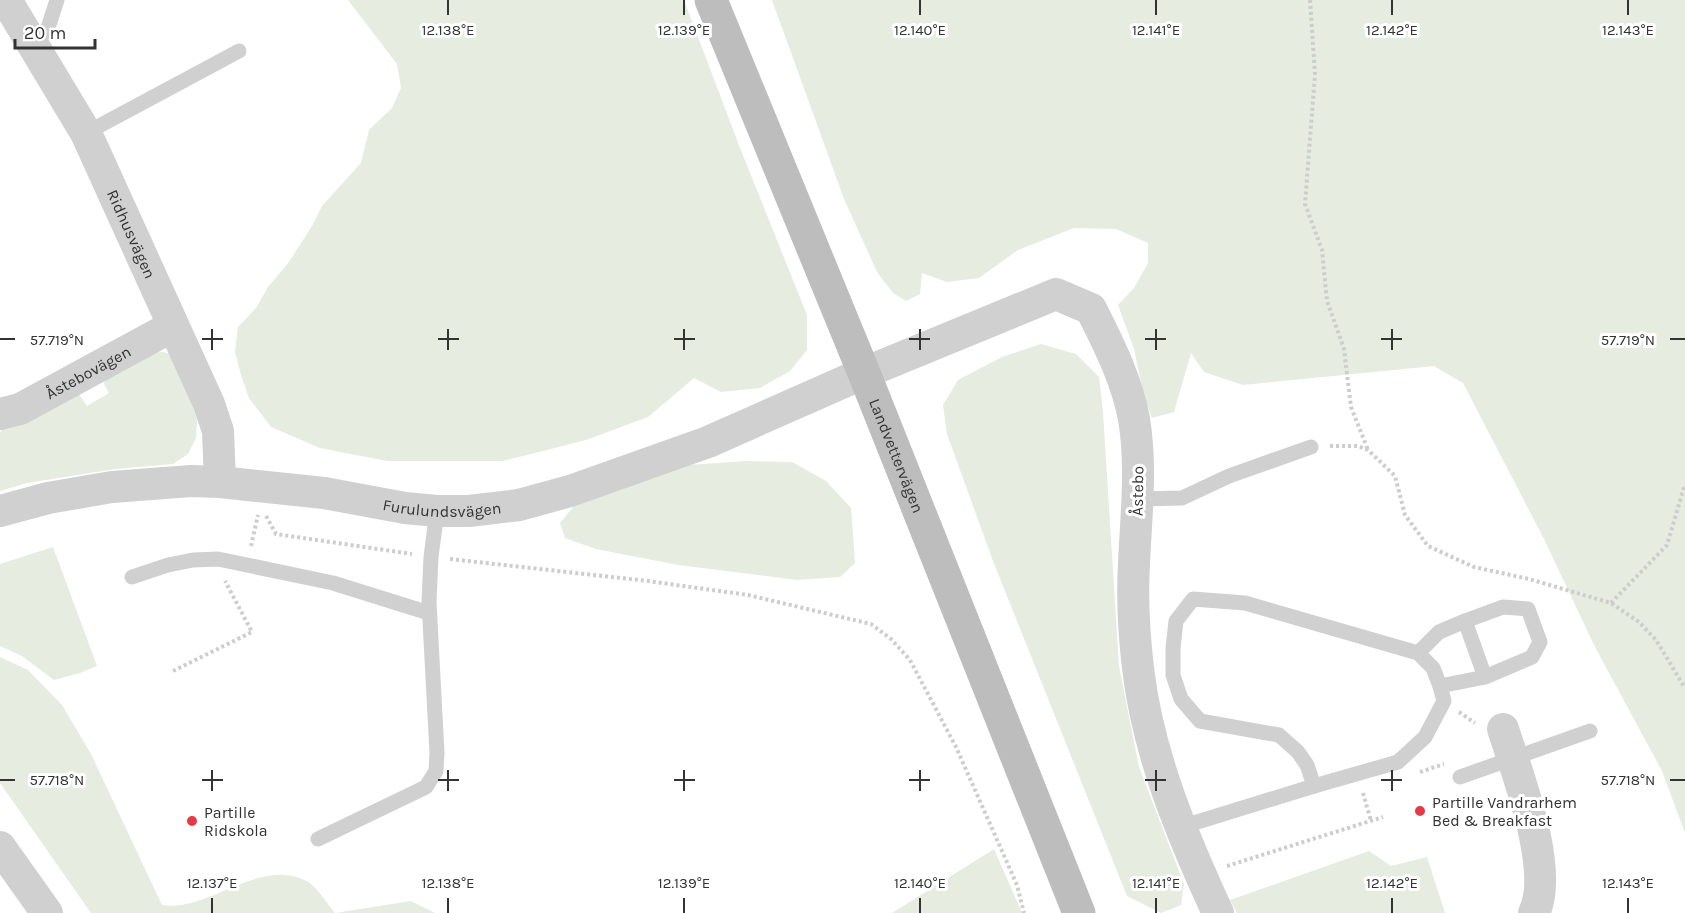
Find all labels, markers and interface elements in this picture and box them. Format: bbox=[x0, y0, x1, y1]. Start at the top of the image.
scale bar bbox=[15, 12, 94, 50]
text: 12.138°E bbox=[422, 21, 474, 39]
text: 12.139°E bbox=[658, 21, 710, 39]
text: 12.140°E bbox=[894, 21, 946, 39]
text: 12.141°E bbox=[1132, 21, 1180, 39]
text: 12.142°E bbox=[1366, 21, 1418, 39]
text: 12.143°E bbox=[1602, 21, 1654, 39]
text: 20 m bbox=[24, 22, 66, 44]
street label: Ridhusvägen bbox=[103, 187, 160, 282]
text: 57.719°N bbox=[30, 331, 84, 349]
text: 57.719°N bbox=[1601, 331, 1655, 349]
street label: Åstebovägen bbox=[42, 342, 134, 403]
street label: Landvettervägen bbox=[865, 396, 928, 516]
street label: Åstebo bbox=[1128, 466, 1147, 516]
street label: Furulundsvägen bbox=[381, 495, 502, 521]
text: 57.718°N bbox=[30, 771, 84, 789]
text: 57.718°N bbox=[1601, 771, 1655, 789]
place label: Partille Vandrarhem Bed & Breakfast bbox=[1432, 793, 1577, 830]
place label: Partille Ridskola bbox=[204, 803, 268, 840]
marker: Partille Vandrarhem Bed & Breakfast bbox=[1413, 804, 1427, 818]
marker: Partille Ridskola bbox=[185, 814, 199, 828]
text: 12.137°E bbox=[187, 874, 237, 892]
text: 12.138°E bbox=[422, 874, 474, 892]
text: 12.139°E bbox=[658, 874, 710, 892]
text: 12.140°E bbox=[894, 874, 946, 892]
text: 12.141°E bbox=[1132, 874, 1180, 892]
text: 12.142°E bbox=[1366, 874, 1418, 892]
text: 12.143°E bbox=[1602, 874, 1654, 892]

